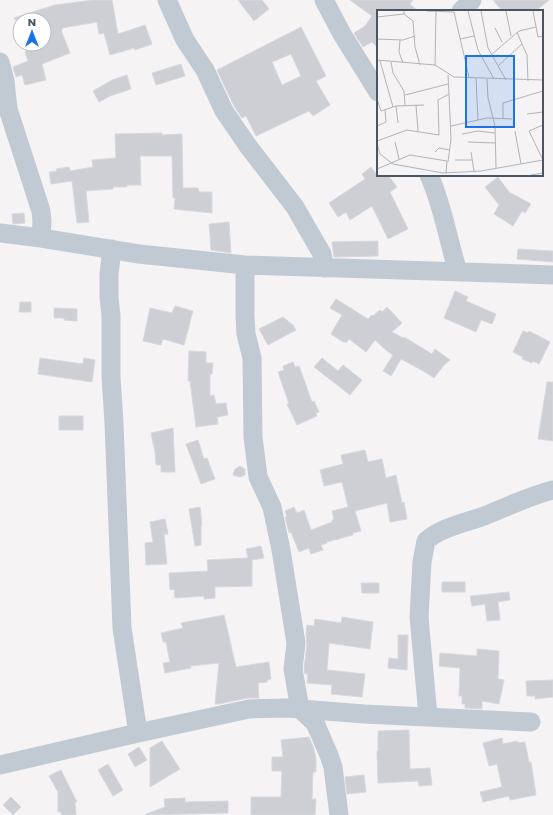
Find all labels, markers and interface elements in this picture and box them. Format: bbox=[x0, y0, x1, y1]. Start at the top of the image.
inset map bbox=[377, 10, 543, 176]
north arrow bbox=[12, 12, 52, 52]
text: N bbox=[28, 14, 36, 30]

